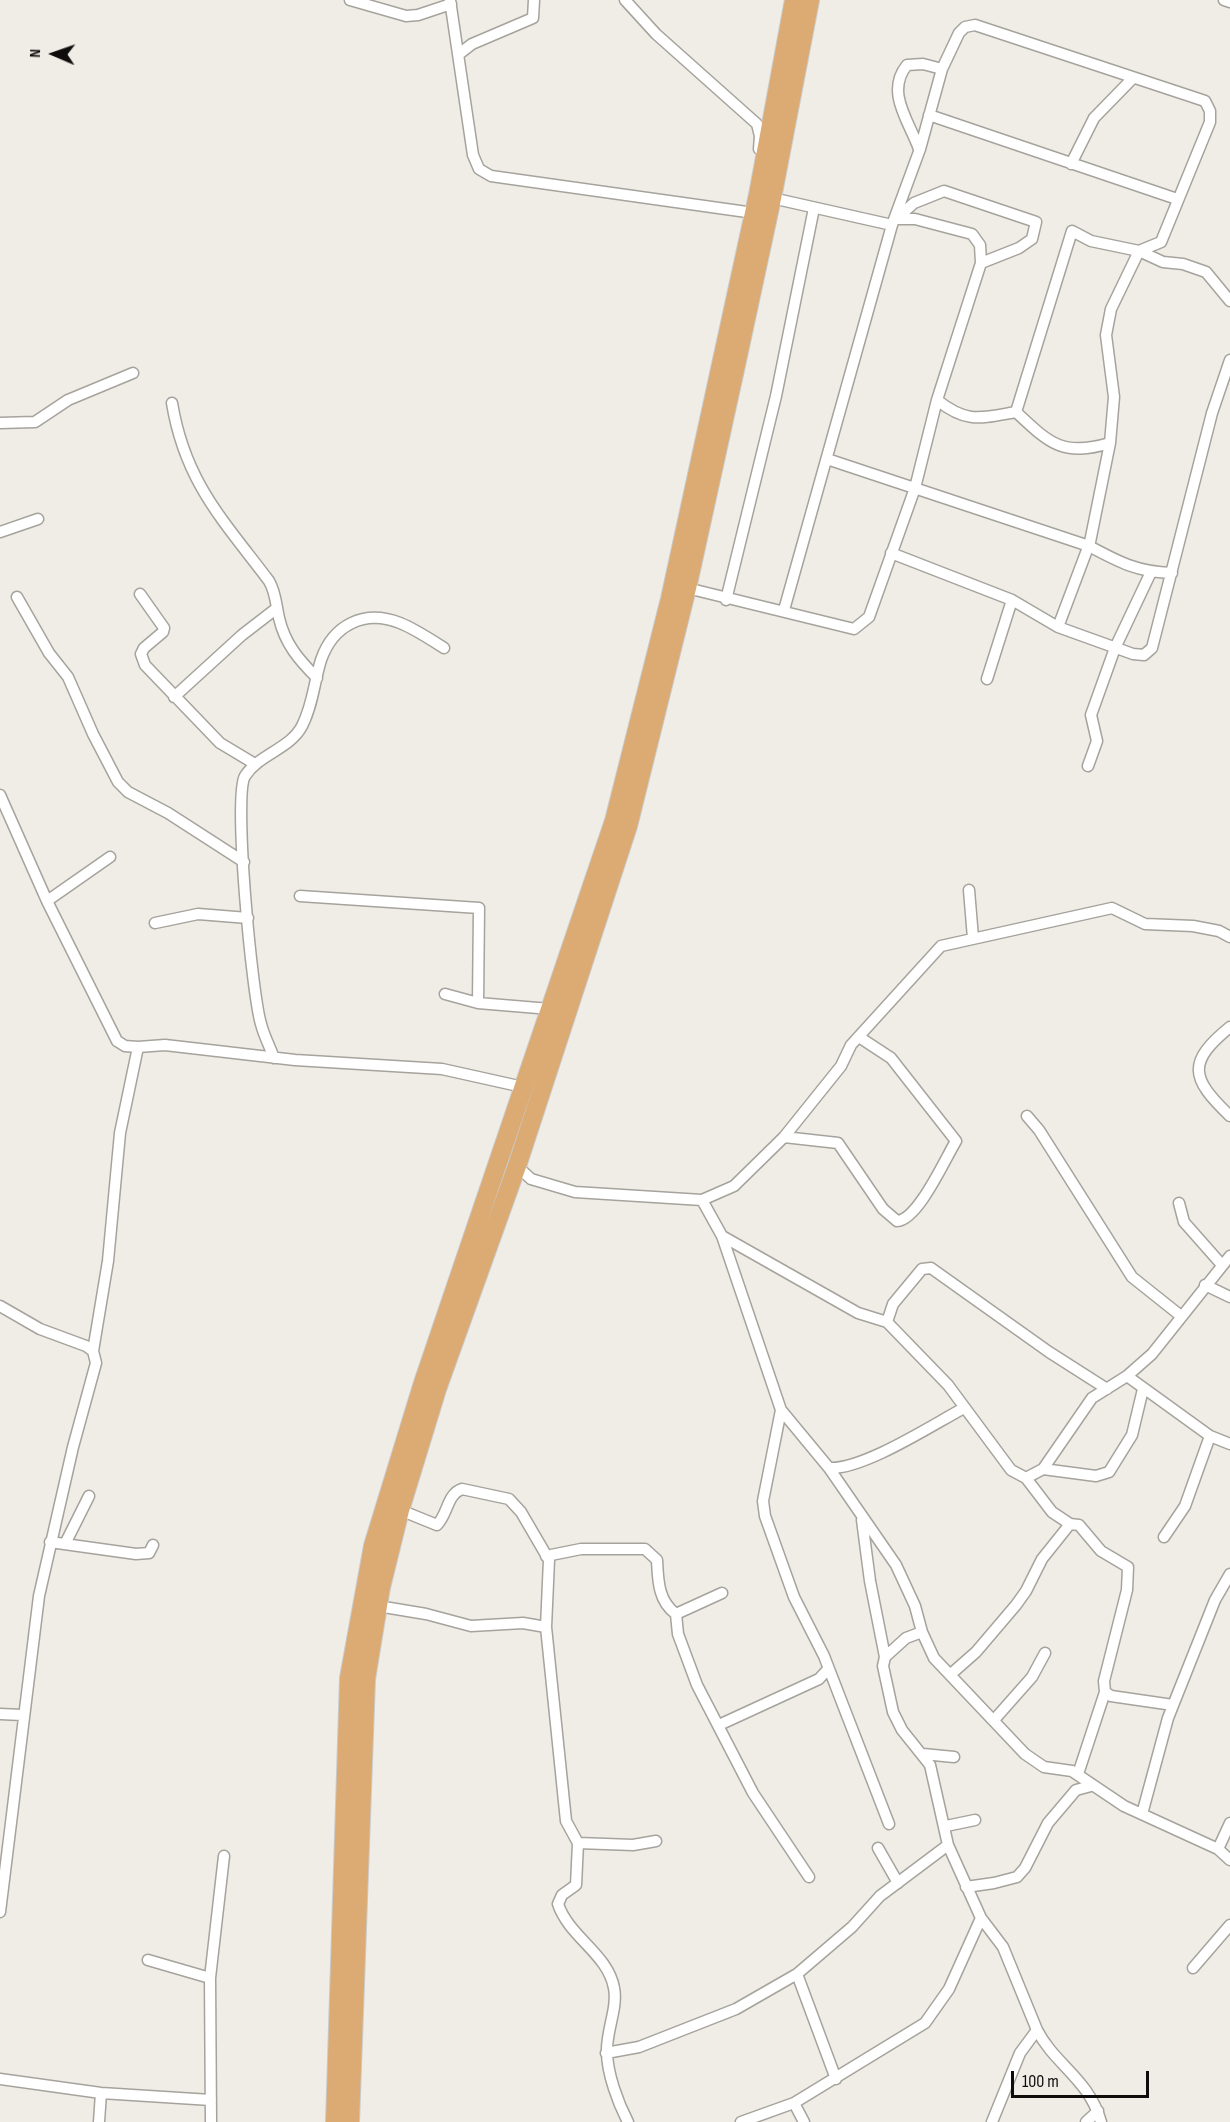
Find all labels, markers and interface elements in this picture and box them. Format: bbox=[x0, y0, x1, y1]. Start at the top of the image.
north arrow bbox=[24, 24, 84, 84]
text: N bbox=[26, 49, 45, 58]
scale bar bbox=[1014, 2059, 1152, 2097]
text: 100 m bbox=[1022, 2071, 1059, 2092]

